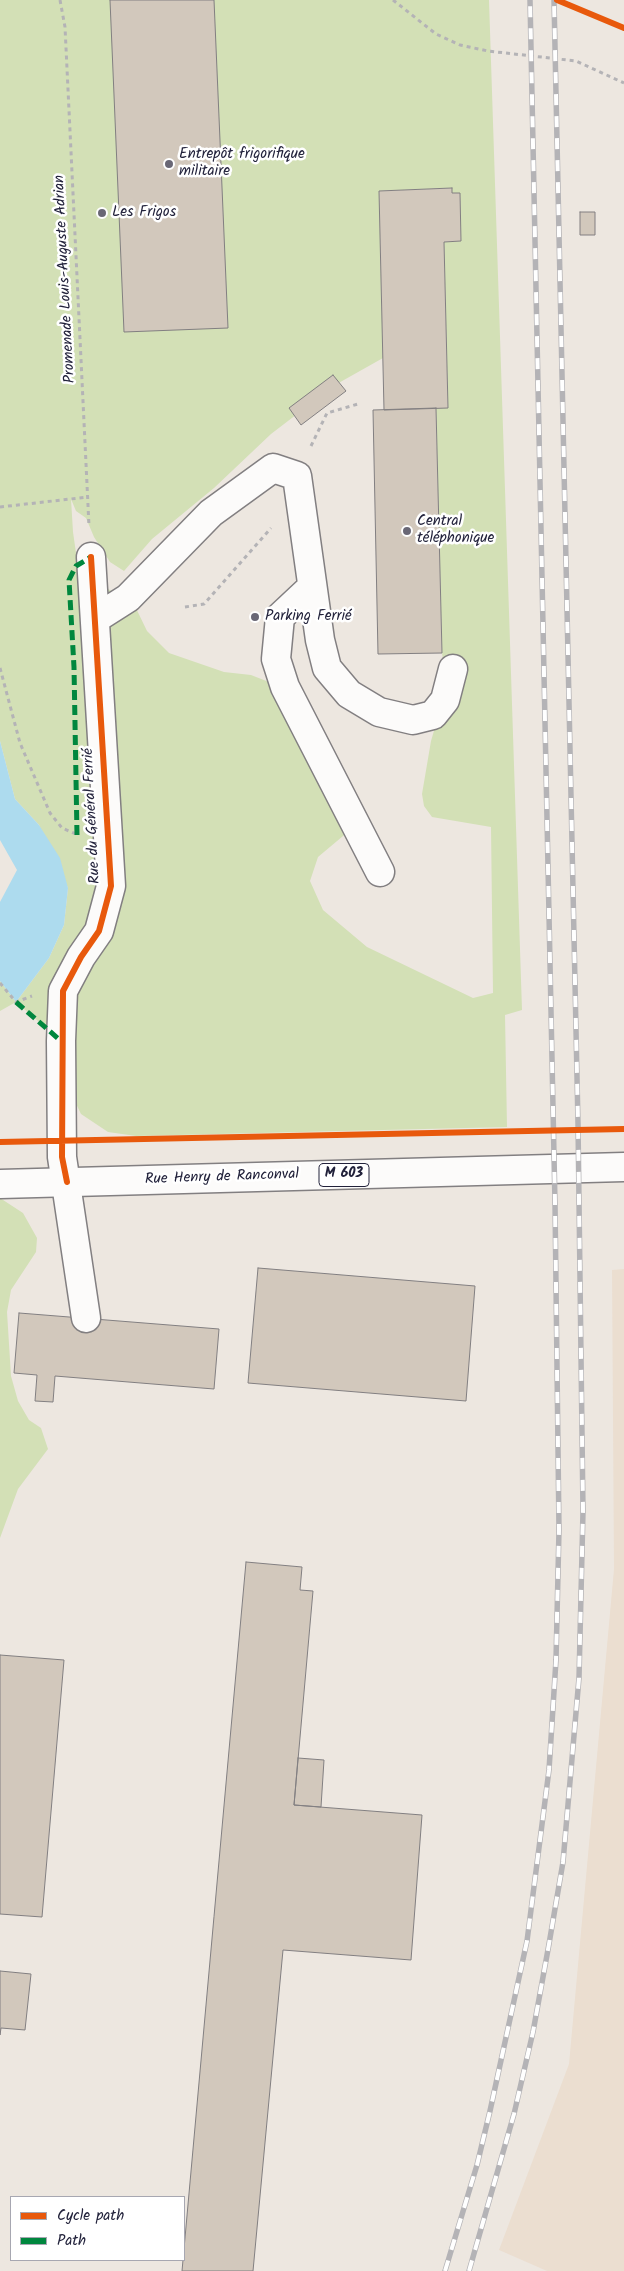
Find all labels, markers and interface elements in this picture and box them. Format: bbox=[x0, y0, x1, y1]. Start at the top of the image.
place label: Entrepôt frigorifique militaire bbox=[179, 146, 305, 181]
marker: Entrepôt frigorifique militaire bbox=[163, 158, 175, 170]
street label: Promenade Louis-Auguste Adrian bbox=[52, 174, 80, 384]
place label: Les Frigos bbox=[112, 204, 176, 222]
marker: Les Frigos bbox=[96, 207, 108, 219]
place label: Central téléphonique bbox=[417, 513, 494, 548]
marker: Central téléphonique bbox=[401, 525, 413, 537]
place label: Parking Ferrié bbox=[265, 608, 352, 626]
marker: Parking Ferrié bbox=[249, 611, 261, 623]
street label: Rue du Général Ferrié bbox=[80, 748, 106, 884]
road number: M 603 bbox=[319, 1164, 369, 1186]
street label: Rue Henry de Ranconval bbox=[145, 1166, 299, 1190]
legend bbox=[10, 2196, 185, 2261]
text: Cycle path bbox=[57, 2204, 124, 2228]
text: Path bbox=[57, 2229, 86, 2253]

